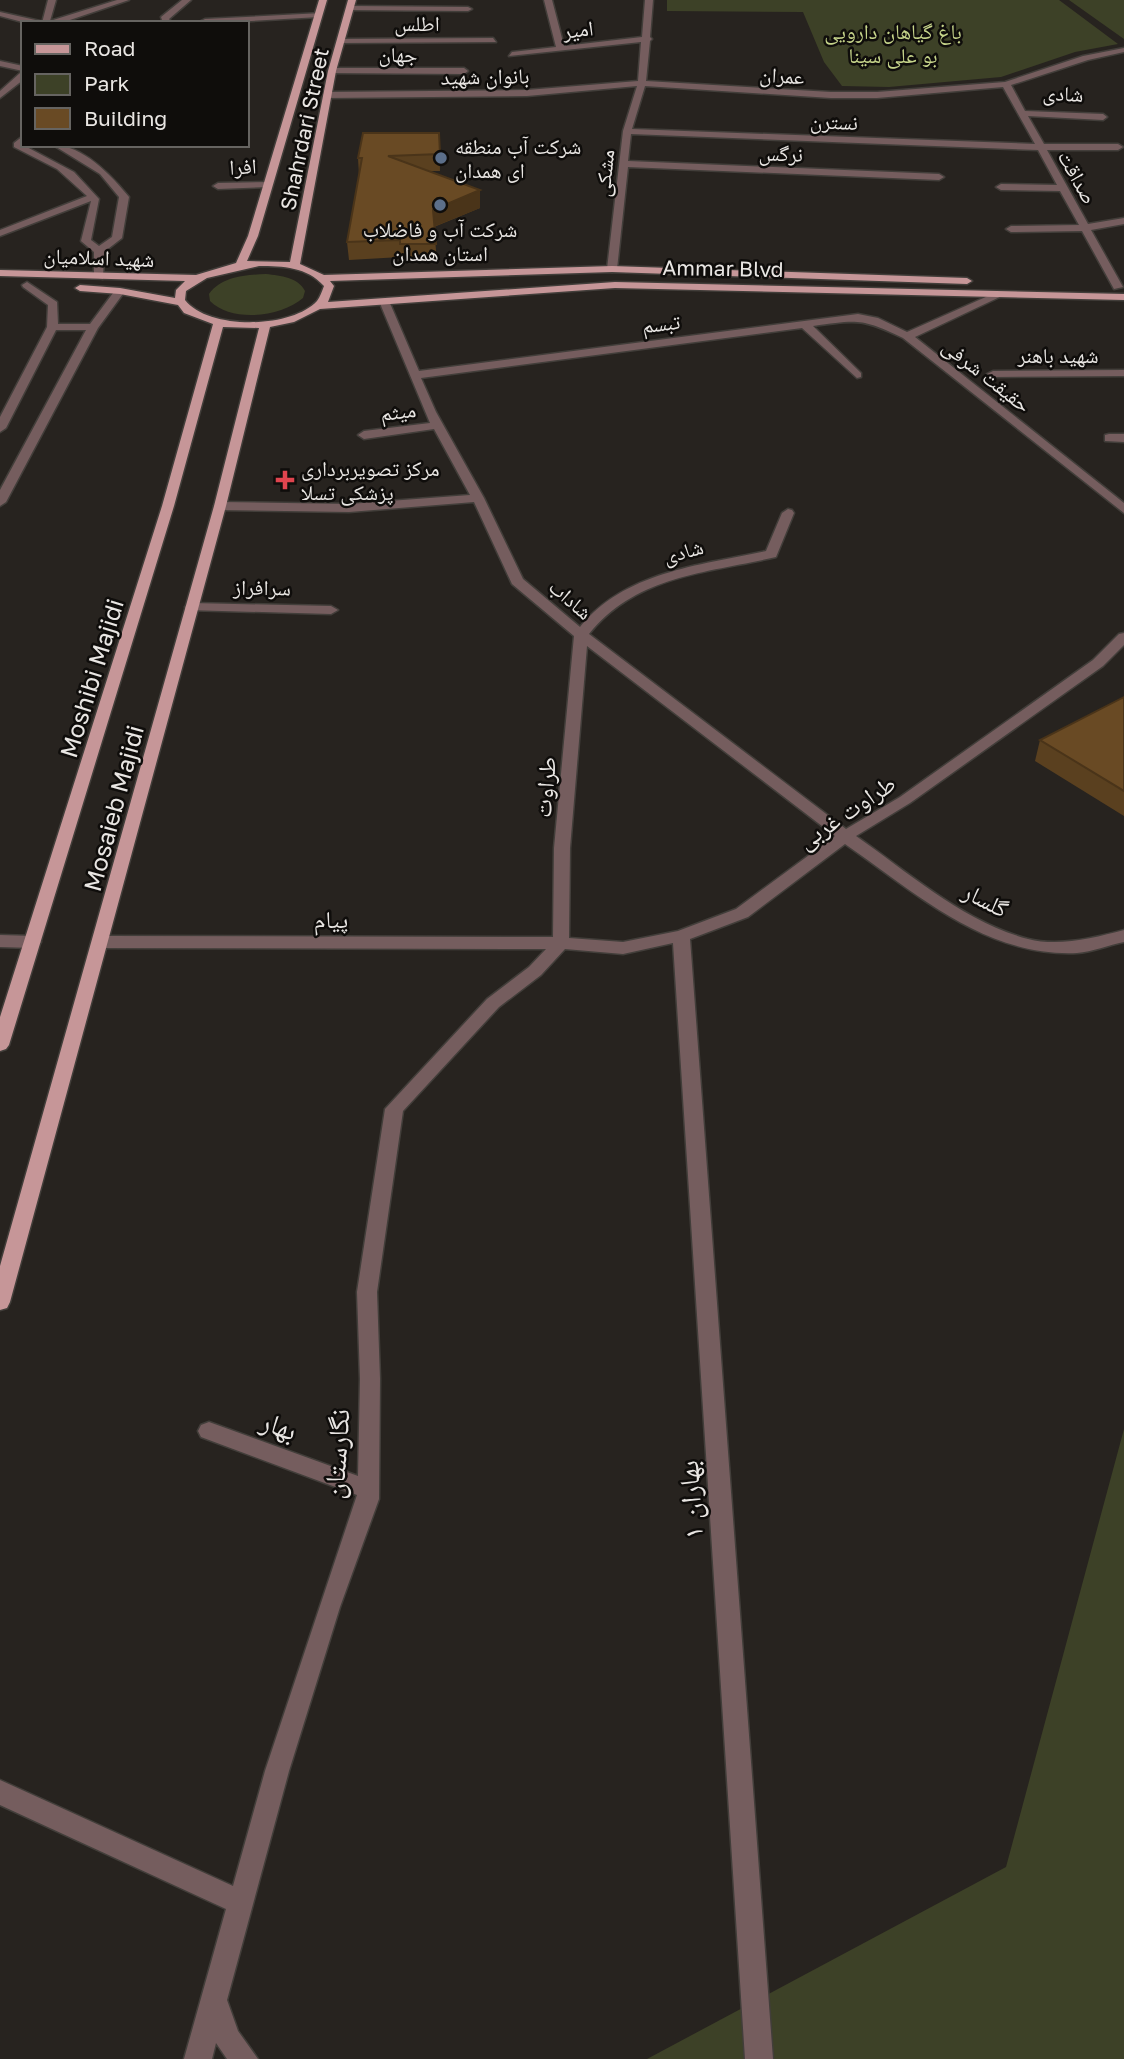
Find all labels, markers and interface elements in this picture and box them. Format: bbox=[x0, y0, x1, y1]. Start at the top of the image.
street label: اطلس bbox=[394, 10, 440, 37]
street label: امیر bbox=[560, 14, 595, 44]
park label: باغ گیاهان دارویی بو علی سینا bbox=[824, 18, 962, 69]
legend bbox=[21, 21, 248, 147]
text: Road bbox=[84, 35, 135, 61]
street label: جهان bbox=[379, 41, 417, 67]
street label: Shahrdari Street bbox=[274, 46, 334, 212]
street label: عمران bbox=[759, 60, 806, 90]
street label: بانوان شهید bbox=[440, 62, 530, 90]
text: Park bbox=[84, 70, 130, 96]
street label: شادی bbox=[1042, 79, 1084, 107]
text: Building bbox=[84, 105, 167, 131]
street label: نسترن bbox=[810, 107, 858, 135]
place label: شرکت آب منطقه ای همدان bbox=[455, 133, 581, 183]
street label: نرگس bbox=[758, 139, 804, 168]
street label: صداقت bbox=[1053, 146, 1103, 208]
street label: مشکی bbox=[589, 148, 620, 198]
marker: شرکت آب منطقه ای همدان bbox=[433, 150, 449, 166]
street label: افرا bbox=[229, 152, 257, 180]
marker: شرکت آب و فاضلاب استان همدان bbox=[432, 197, 448, 213]
place label: شرکت آب و فاضلاب استان همدان bbox=[363, 216, 517, 266]
street label: شهید اسلامیان bbox=[43, 242, 155, 272]
street label: Ammar Blvd bbox=[662, 254, 784, 282]
street label: تبسم bbox=[640, 308, 682, 340]
street label: حقیقت شرفی bbox=[937, 332, 1036, 418]
street label: شهید باهنر bbox=[1017, 342, 1098, 368]
street label: میثم bbox=[379, 396, 418, 428]
place label: مرکز تصویربرداری پزشکی تسلا bbox=[301, 455, 440, 506]
marker: مرکز تصویربرداری پزشکی تسلا bbox=[275, 470, 295, 490]
street label: شادی bbox=[660, 533, 706, 569]
street label: سرافراز bbox=[232, 573, 291, 601]
street label: شاداب bbox=[544, 573, 598, 625]
street label: Moshibi Majidi bbox=[53, 595, 129, 761]
street label: Mosaieb Majidi bbox=[77, 722, 149, 894]
street label: طراوت bbox=[527, 755, 561, 819]
street label: طراوت غربی bbox=[791, 768, 901, 855]
street label: گلسار bbox=[958, 875, 1014, 923]
street label: پیام bbox=[314, 904, 348, 936]
street label: بهار bbox=[255, 1403, 302, 1447]
street label: نگارستان bbox=[316, 1408, 357, 1500]
street label: بهاران ۱ bbox=[671, 1459, 710, 1541]

